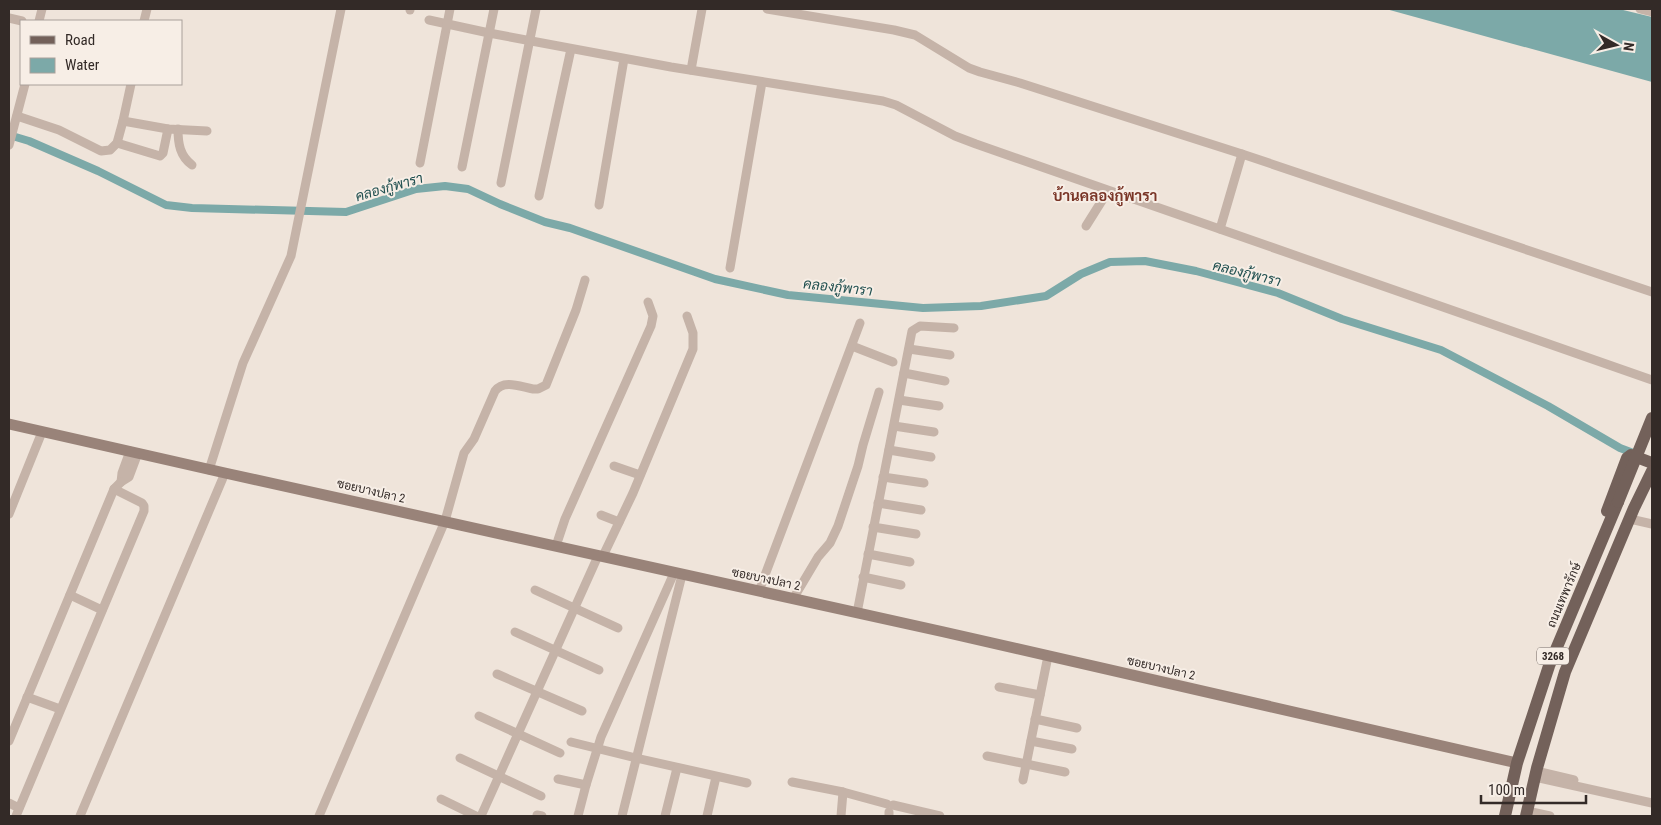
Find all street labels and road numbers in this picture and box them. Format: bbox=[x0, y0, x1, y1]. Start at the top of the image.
street label: ซอยบางปลา 2 bbox=[335, 476, 407, 506]
street label: ถนนเทพารักษ์ bbox=[1543, 559, 1584, 630]
street label: ซอยบางปลา 2 bbox=[730, 565, 802, 593]
road number: 3268 bbox=[1537, 648, 1569, 664]
street label: ซอยบางปลา 2 bbox=[1125, 653, 1197, 683]

